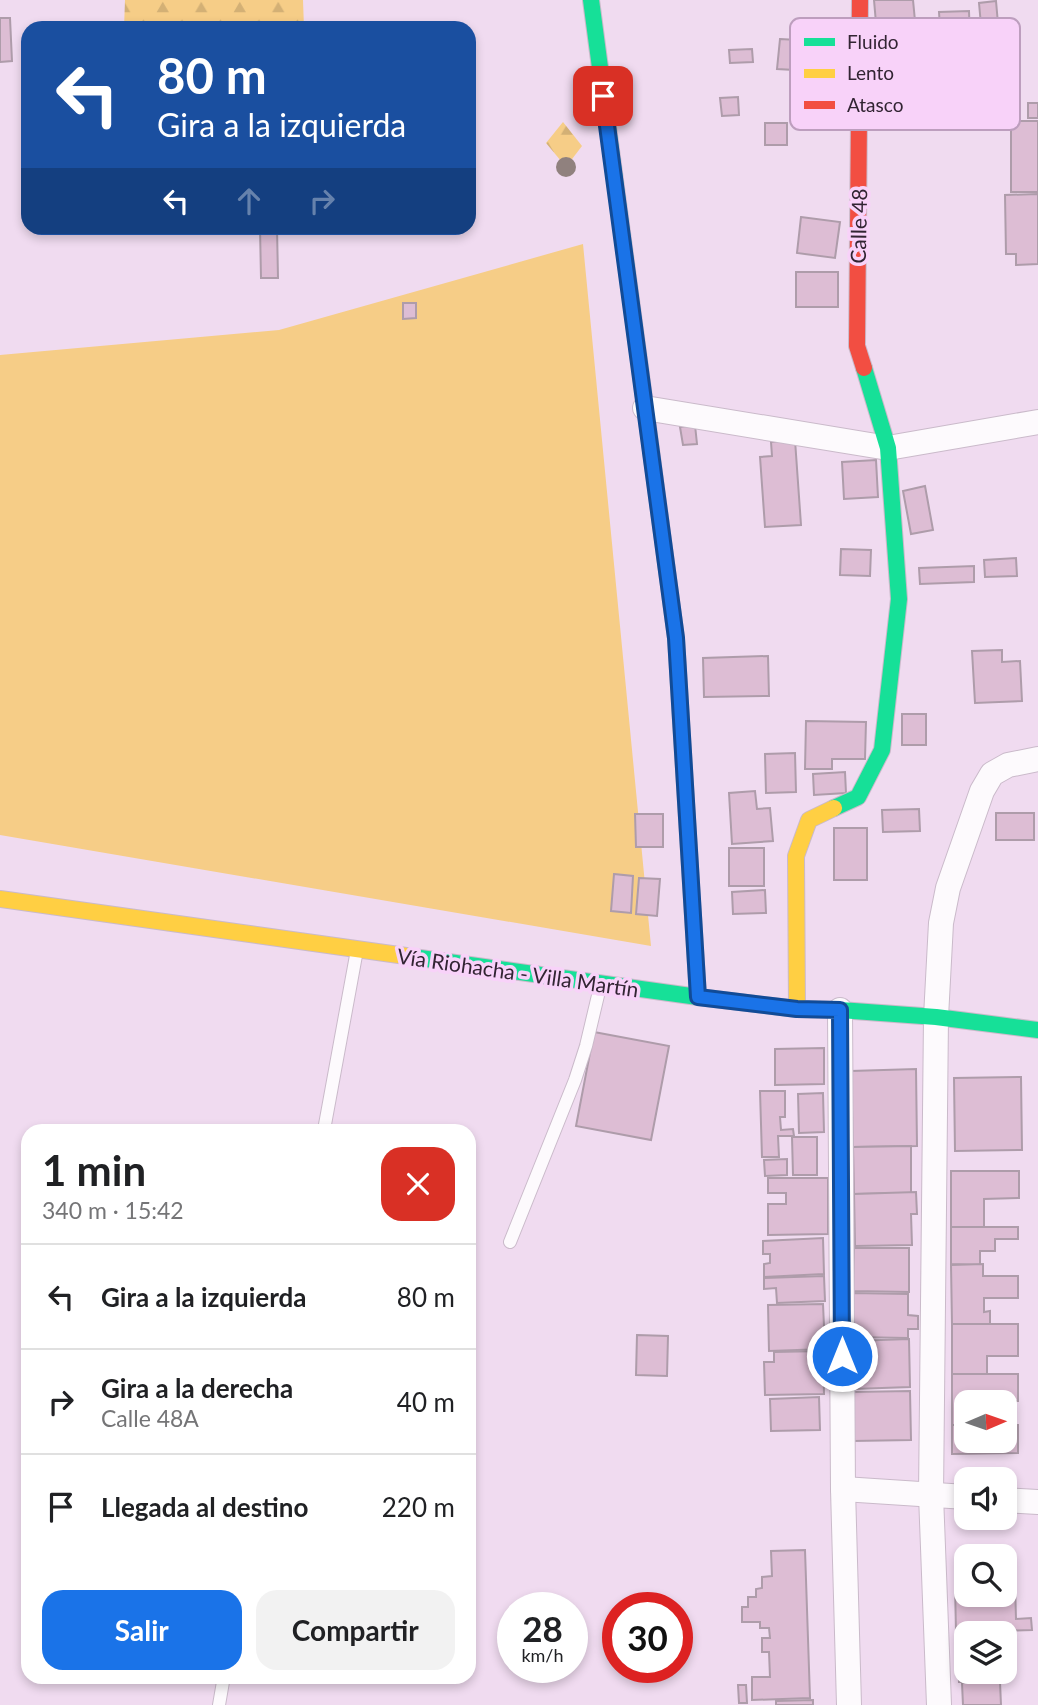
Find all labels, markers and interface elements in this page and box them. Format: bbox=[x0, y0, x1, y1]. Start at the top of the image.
legend bbox=[790, 18, 1020, 130]
text: Fluido bbox=[847, 30, 899, 53]
text: 80 m bbox=[157, 46, 267, 104]
icon: left bbox=[42, 49, 133, 140]
text: Lento bbox=[847, 61, 894, 84]
pin bbox=[573, 66, 633, 126]
icon: arrive bbox=[584, 77, 622, 115]
text: Atasco bbox=[847, 93, 903, 116]
text: Gira a la izquierda bbox=[157, 105, 406, 144]
icon: left bbox=[157, 182, 195, 220]
icon: ahead bbox=[230, 182, 268, 220]
icon: right bbox=[303, 182, 341, 220]
street label: Calle 48 bbox=[845, 188, 871, 264]
street label: Vía Riohacha - Villa Martín bbox=[396, 943, 640, 1001]
text: 1 min bbox=[42, 1145, 146, 1195]
button: close bbox=[381, 1147, 455, 1221]
text: 340 m · 15:42 bbox=[42, 1196, 184, 1224]
icon: left bbox=[42, 1278, 80, 1316]
text: Gira a la izquierda bbox=[101, 1281, 307, 1313]
text: 80 m bbox=[397, 1281, 455, 1313]
position arrow bbox=[805, 1319, 879, 1393]
text: Gira a la derecha bbox=[101, 1372, 293, 1404]
icon: right bbox=[42, 1383, 80, 1421]
text: 40 m bbox=[397, 1386, 455, 1418]
north arrow bbox=[954, 1390, 1017, 1452]
map controls bbox=[954, 1390, 1017, 1684]
text: Calle 48A bbox=[101, 1404, 199, 1432]
button: sound bbox=[954, 1467, 1017, 1530]
icon: arrive bbox=[42, 1488, 80, 1526]
text: Llegada al destino bbox=[101, 1491, 308, 1523]
text: 220 m bbox=[382, 1491, 455, 1523]
button: search bbox=[954, 1544, 1017, 1607]
button: Salir bbox=[42, 1590, 242, 1670]
button: Compartir bbox=[256, 1590, 455, 1670]
speed limit sign: 30 bbox=[602, 1592, 693, 1683]
text: 28 bbox=[522, 1607, 563, 1649]
button: layers bbox=[954, 1621, 1017, 1684]
text: km/h bbox=[521, 1644, 564, 1666]

